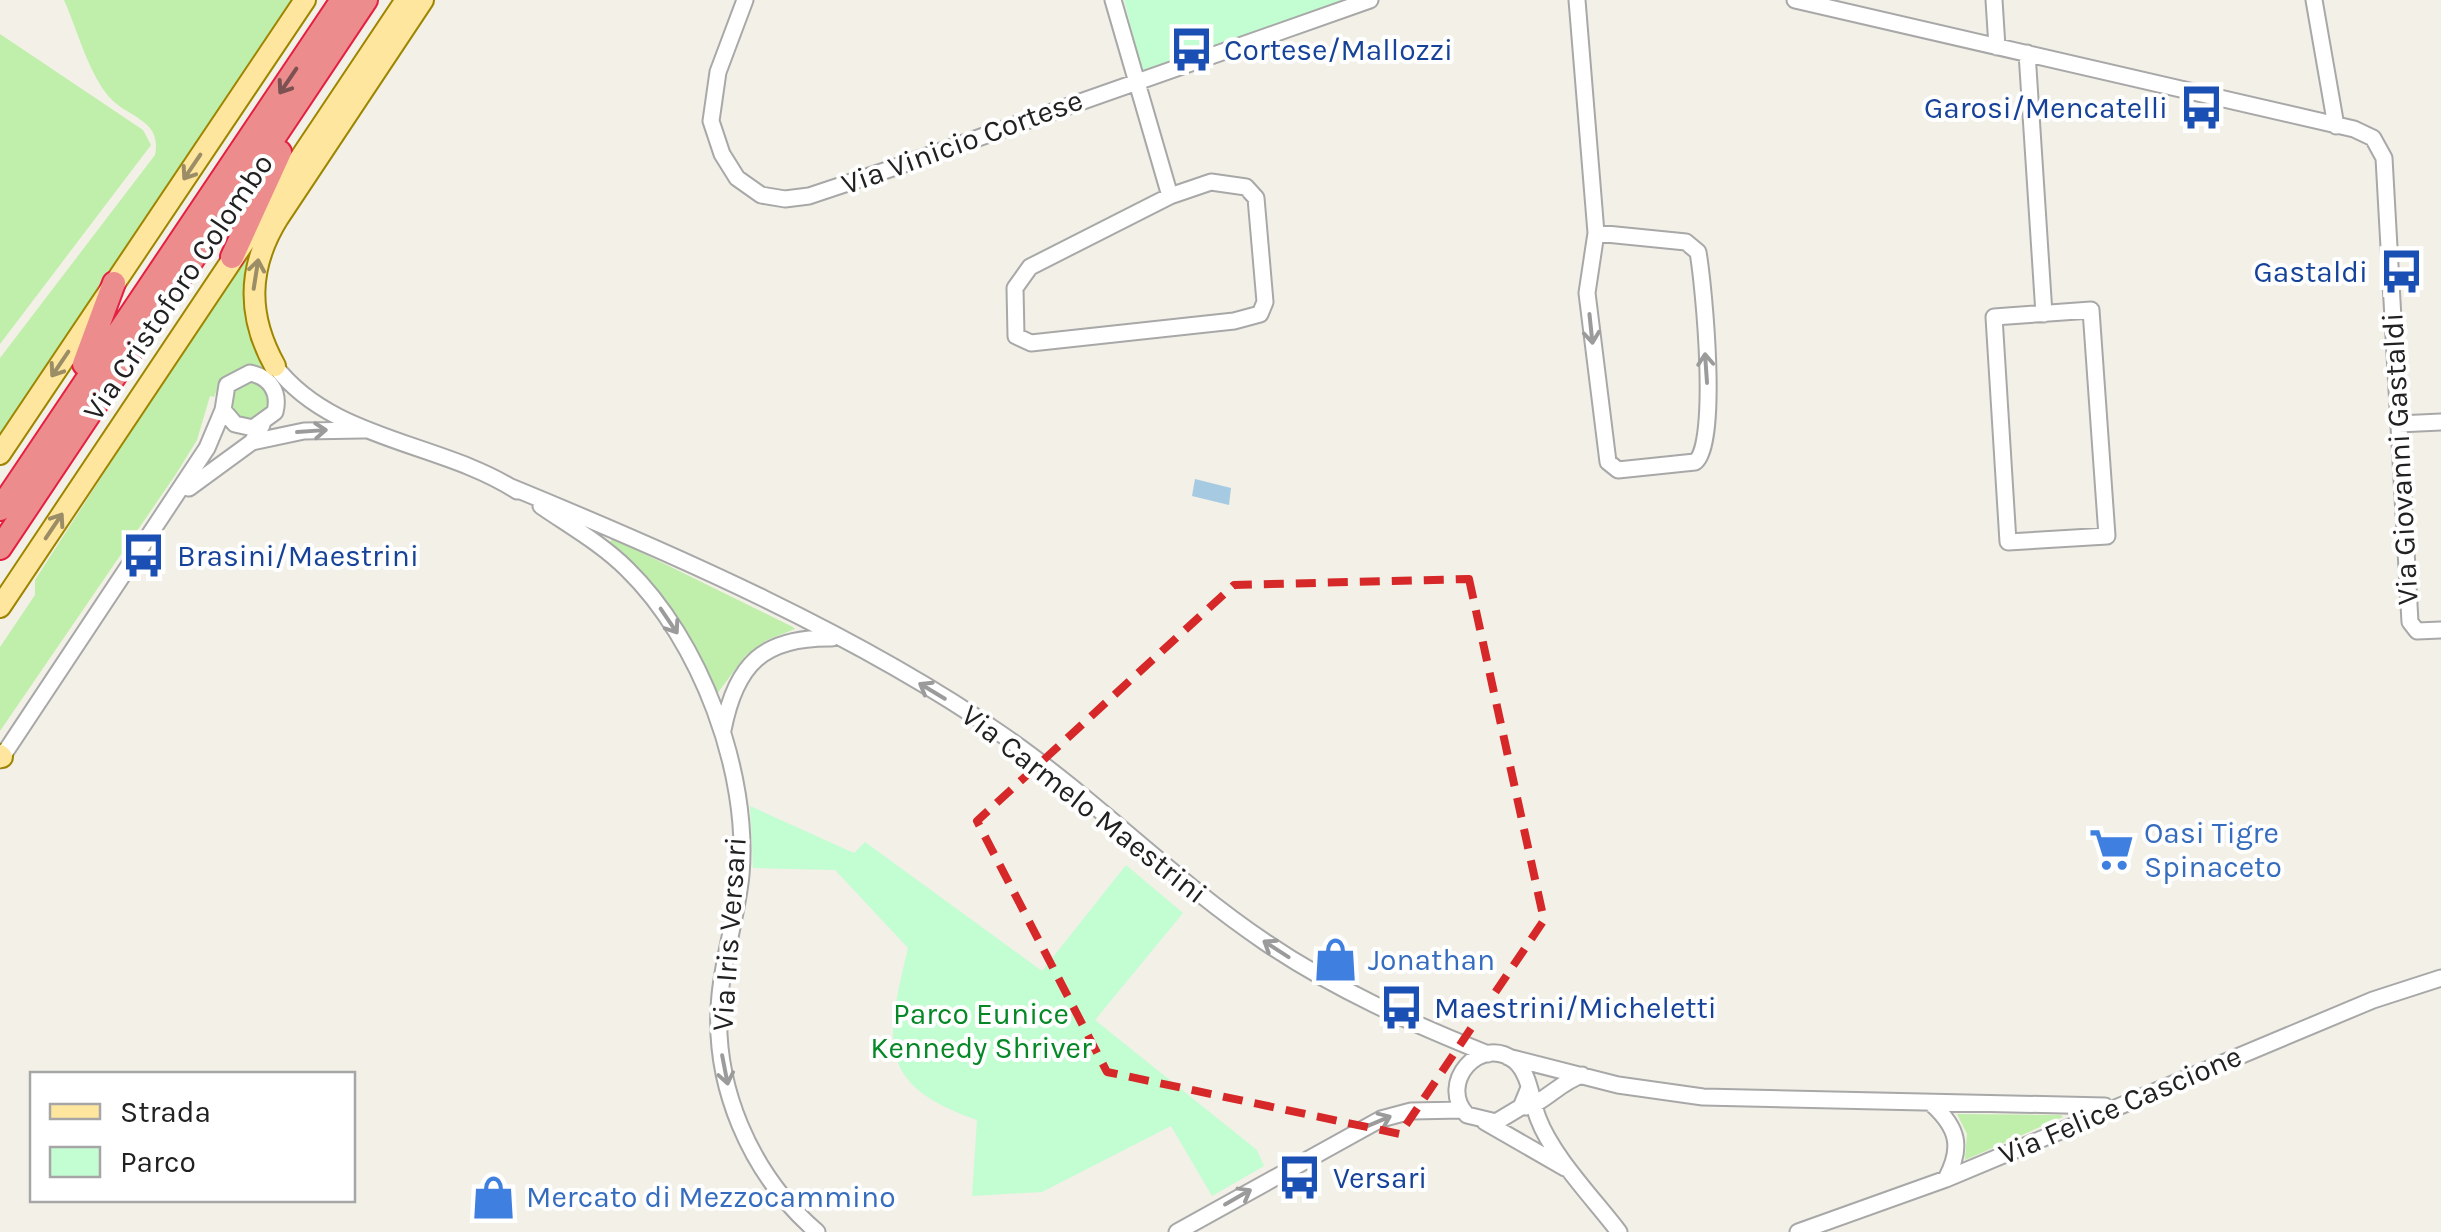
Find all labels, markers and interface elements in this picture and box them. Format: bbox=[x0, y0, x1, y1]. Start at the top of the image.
bus stop icon: Cortese/Mallozzi bbox=[1167, 26, 1215, 74]
place label: Cortese/Mallozzi bbox=[1224, 32, 1453, 68]
one-way arrow bbox=[277, 67, 298, 95]
street label: Via Vinicio Cortese bbox=[837, 82, 1087, 202]
bus stop icon: Garosi/Mencatelli bbox=[2177, 84, 2225, 132]
place label: Garosi/Mencatelli bbox=[1924, 90, 2168, 126]
street label: Via Cristoforo Colombo bbox=[75, 147, 281, 427]
one-way arrow bbox=[181, 153, 202, 181]
bus stop icon: Gastaldi bbox=[2377, 248, 2425, 296]
place label: Gastaldi bbox=[2253, 254, 2368, 290]
one-way arrow bbox=[247, 258, 265, 290]
street label: Via Giovanni Gastaldi bbox=[2374, 312, 2426, 606]
one-way arrow bbox=[1582, 313, 1601, 345]
one-way arrow bbox=[50, 350, 71, 378]
one-way arrow bbox=[1696, 352, 1715, 384]
one-way arrow bbox=[295, 421, 327, 440]
one-way arrow bbox=[43, 512, 64, 540]
bus stop icon: Brasini/Maestrini bbox=[120, 532, 168, 580]
place label: Brasini/Maestrini bbox=[177, 538, 419, 574]
one-way arrow bbox=[658, 607, 679, 635]
one-way arrow bbox=[918, 681, 947, 701]
street label: Via Carmelo Maestrini bbox=[954, 697, 1214, 911]
place label: Oasi Tigre Spinaceto bbox=[2144, 815, 2282, 885]
supermarket icon: Oasi Tigre Spinaceto bbox=[2087, 826, 2135, 874]
street label: Via Iris Versari bbox=[704, 836, 754, 1032]
shop icon: Jonathan bbox=[1311, 936, 1359, 984]
one-way arrow bbox=[1262, 938, 1290, 959]
place label: Jonathan bbox=[1368, 942, 1495, 978]
bus stop icon: Maestrini/Micheletti bbox=[1377, 984, 1425, 1032]
place label: Maestrini/Micheletti bbox=[1434, 990, 1717, 1026]
park label: Parco Eunice Kennedy Shriver bbox=[870, 996, 1092, 1066]
street label: Via Felice Cascione bbox=[1993, 1038, 2247, 1172]
one-way arrow bbox=[716, 1053, 735, 1085]
legend bbox=[30, 1072, 355, 1202]
text: Strada bbox=[120, 1094, 211, 1130]
one-way arrow bbox=[1361, 1112, 1391, 1130]
text: Parco bbox=[120, 1144, 196, 1180]
bus stop icon: Versari bbox=[1276, 1154, 1324, 1202]
place label: Versari bbox=[1333, 1160, 1427, 1196]
shop icon: Mercato di Mezzocammino bbox=[469, 1173, 517, 1221]
place label: Mercato di Mezzocammino bbox=[526, 1179, 896, 1215]
one-way arrow bbox=[1223, 1187, 1252, 1207]

